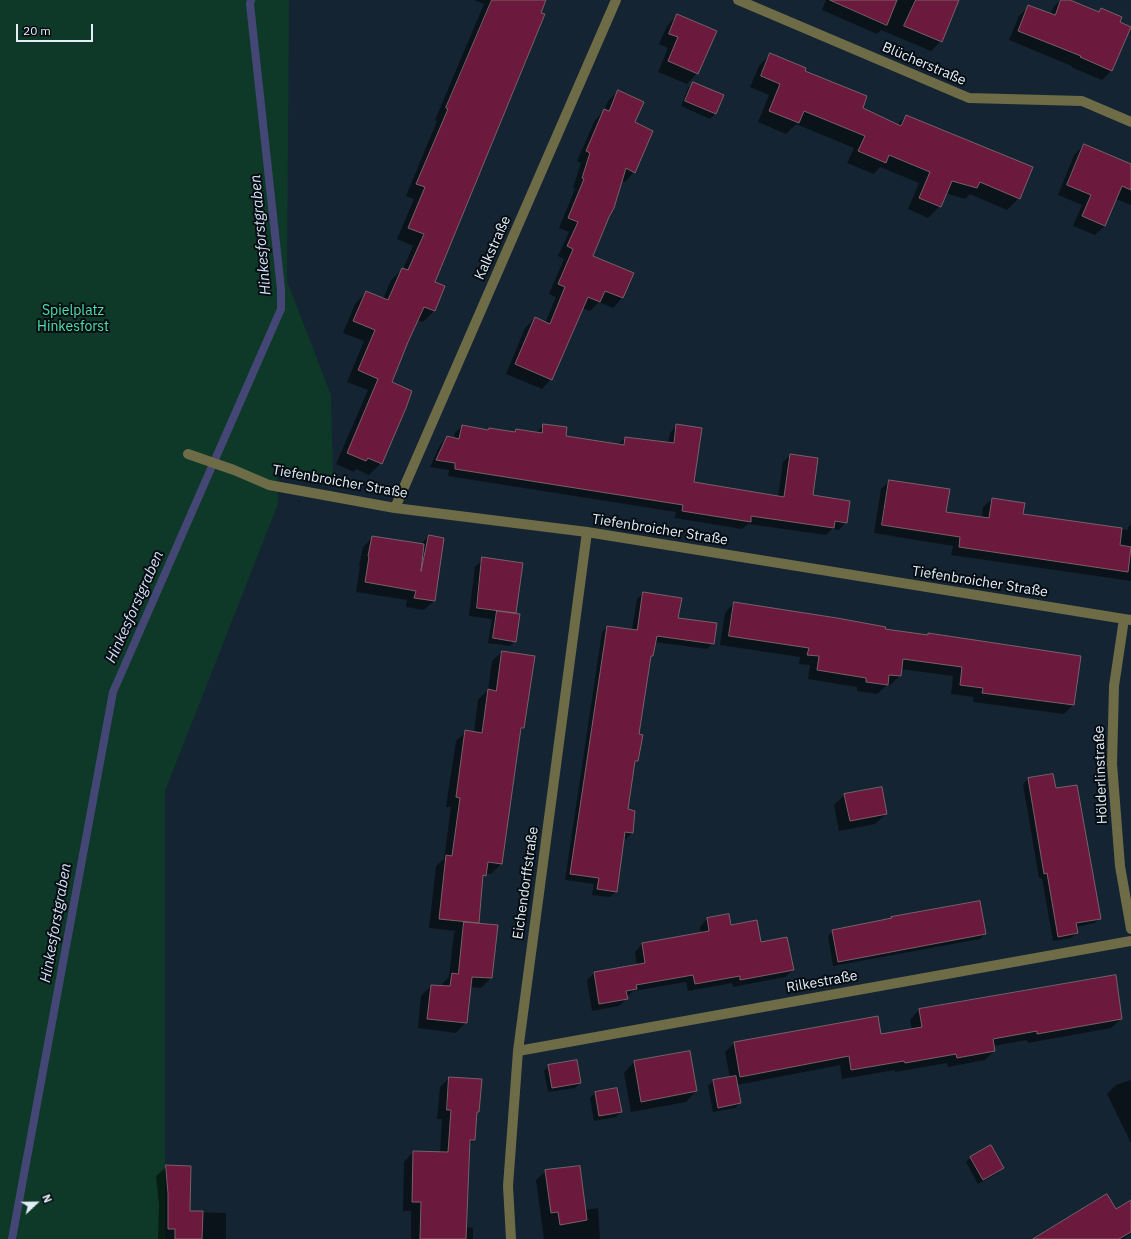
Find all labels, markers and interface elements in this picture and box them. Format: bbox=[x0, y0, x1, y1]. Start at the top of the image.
scale bar bbox=[18, 16, 95, 42]
text: 20 m bbox=[23, 23, 51, 38]
street label: Blücherstraße bbox=[879, 39, 969, 89]
water label: Hinkesforstgraben bbox=[247, 174, 275, 296]
street label: Kalkstraße bbox=[471, 214, 515, 282]
park label: Spielplatz Hinkesforst bbox=[37, 303, 109, 336]
street label: Tiefenbroicher Straße bbox=[271, 462, 409, 502]
street label: Tiefenbroicher Straße bbox=[591, 511, 729, 549]
water label: Hinkesforstgraben bbox=[102, 548, 168, 666]
street label: Tiefenbroicher Straße bbox=[911, 563, 1049, 601]
street label: Hölderlinstraße bbox=[1091, 725, 1111, 825]
street label: Eichendorffstraße bbox=[510, 826, 542, 940]
water label: Hinkesforstgraben bbox=[37, 862, 75, 984]
street label: Rilkestraße bbox=[785, 967, 859, 997]
north arrow bbox=[16, 1183, 56, 1223]
text: N bbox=[39, 1192, 55, 1205]

